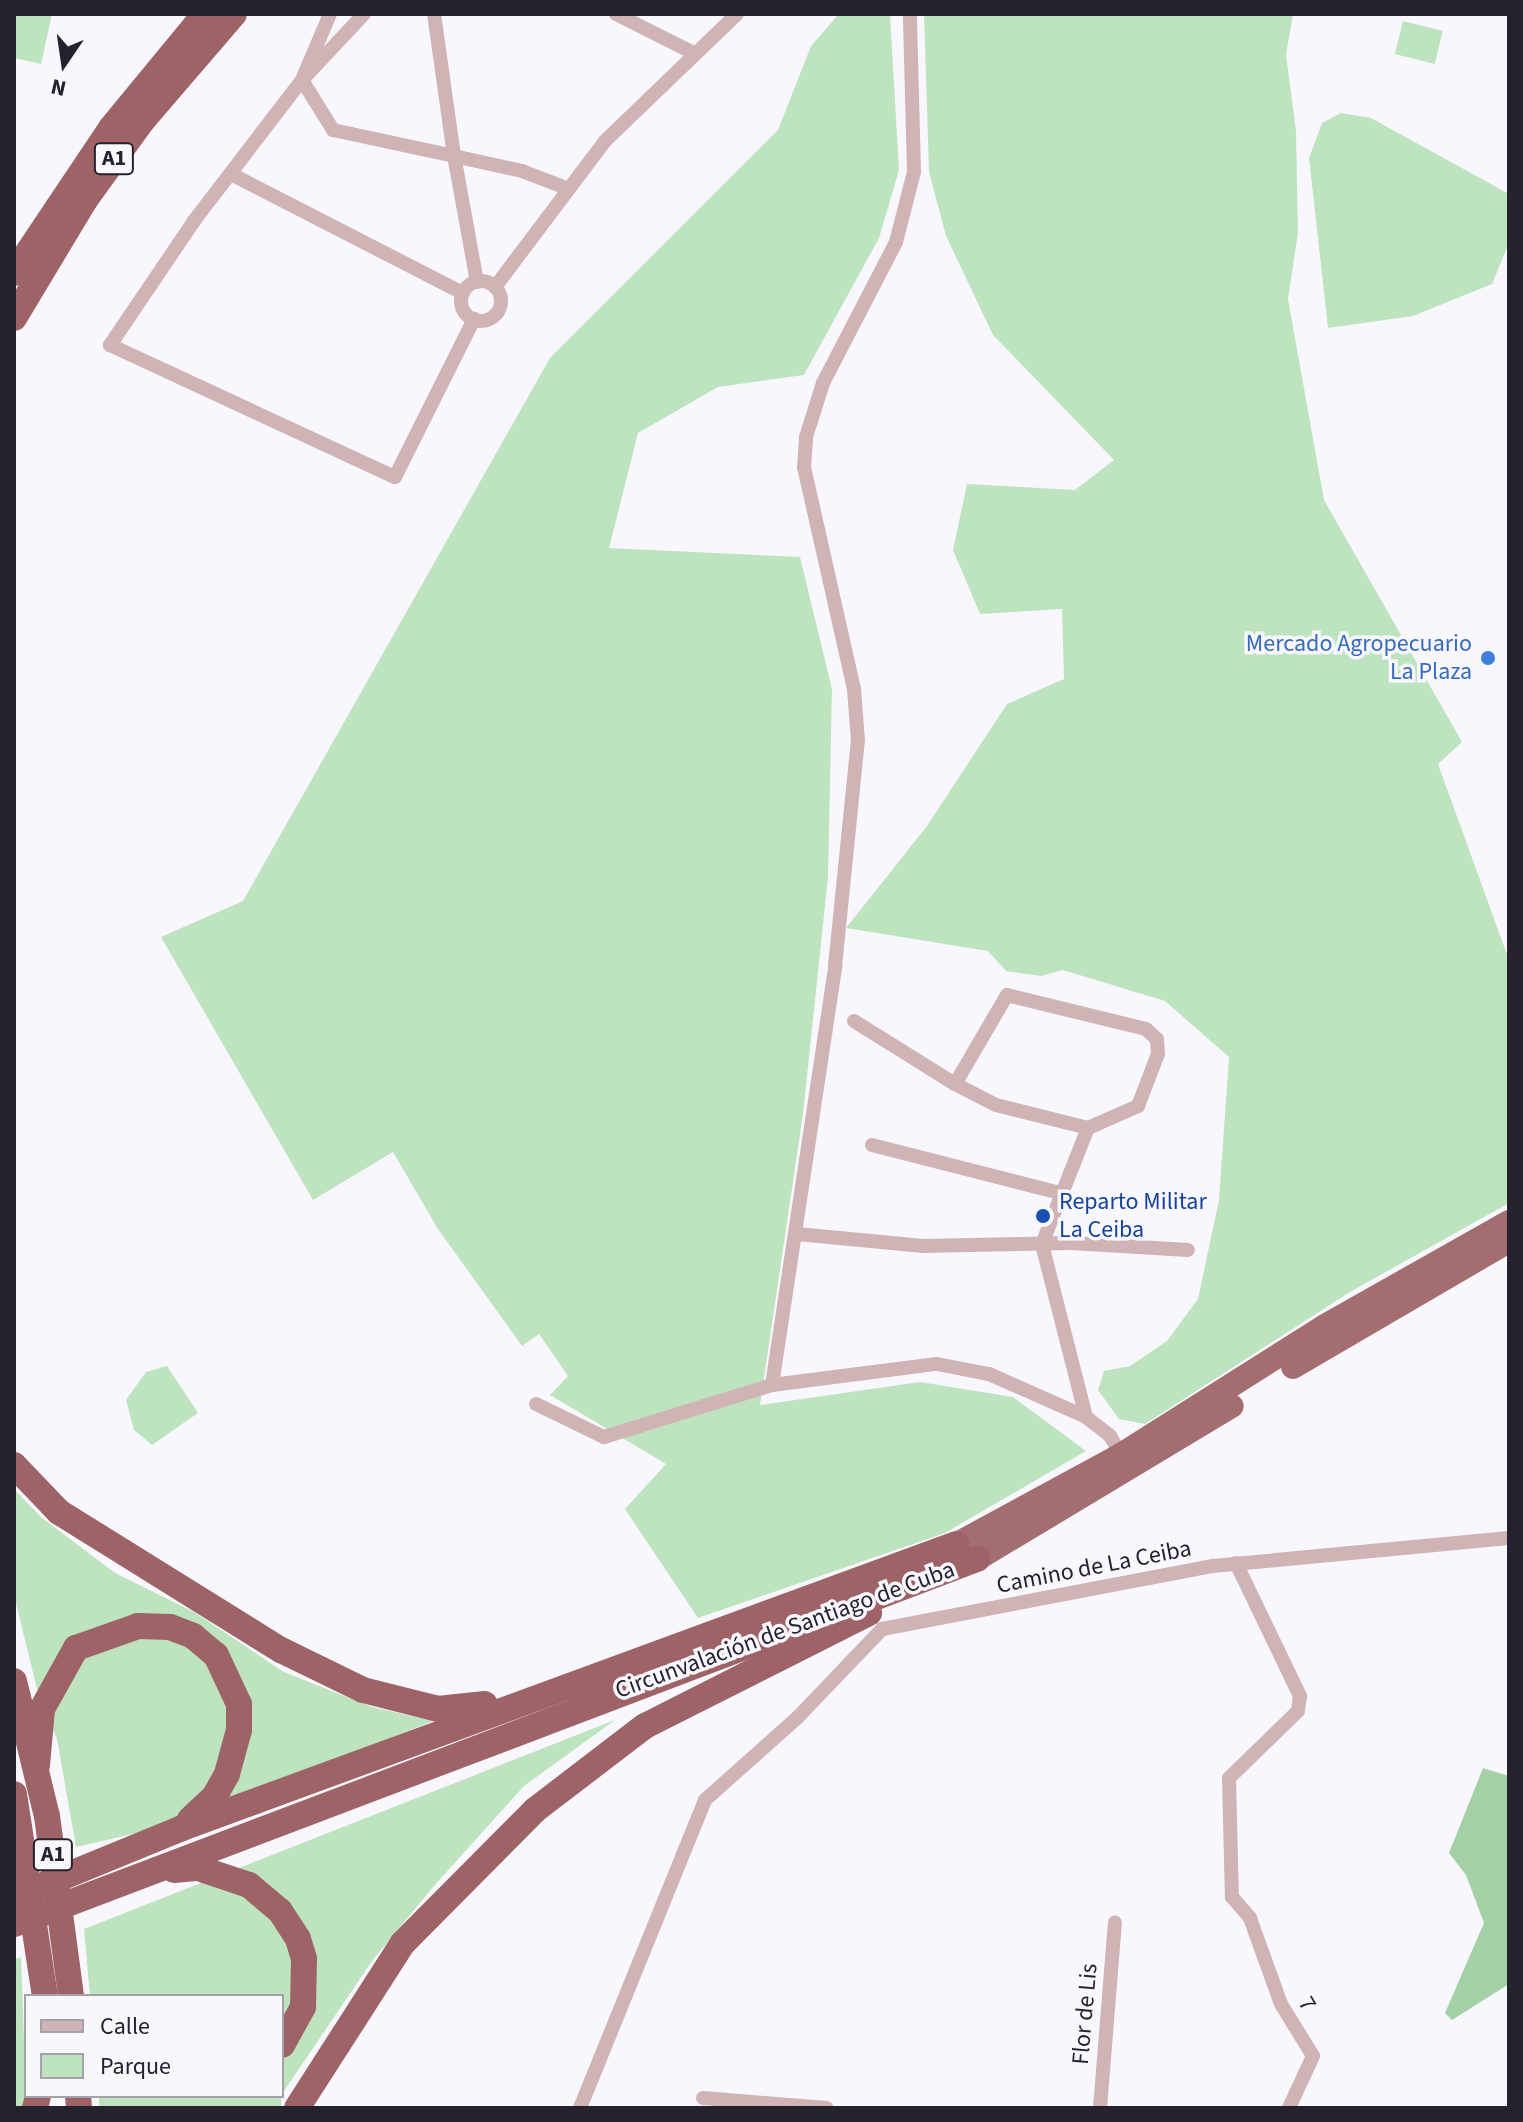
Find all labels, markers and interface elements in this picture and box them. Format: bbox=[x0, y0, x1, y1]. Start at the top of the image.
north arrow bbox=[24, 24, 104, 104]
text: N bbox=[48, 70, 69, 105]
road number: A1 bbox=[92, 141, 136, 177]
place label: Mercado Agropecuario La Plaza bbox=[1246, 630, 1472, 686]
marker: Mercado Agropecuario La Plaza bbox=[1479, 649, 1497, 667]
place label: Reparto Militar La Ceiba bbox=[1059, 1188, 1207, 1244]
marker: Reparto Militar La Ceiba bbox=[1034, 1207, 1052, 1225]
street label: Camino de La Ceiba bbox=[994, 1534, 1194, 1600]
street label: Circunvalación de Santiago de Cuba bbox=[611, 1555, 959, 1705]
road number: A1 bbox=[31, 1837, 75, 1873]
street label: Flor de Lis bbox=[1066, 1962, 1104, 2066]
street label: 7 bbox=[1292, 1991, 1322, 2017]
legend bbox=[24, 1994, 284, 2098]
text: Calle bbox=[100, 2009, 150, 2044]
text: Parque bbox=[100, 2049, 171, 2084]

